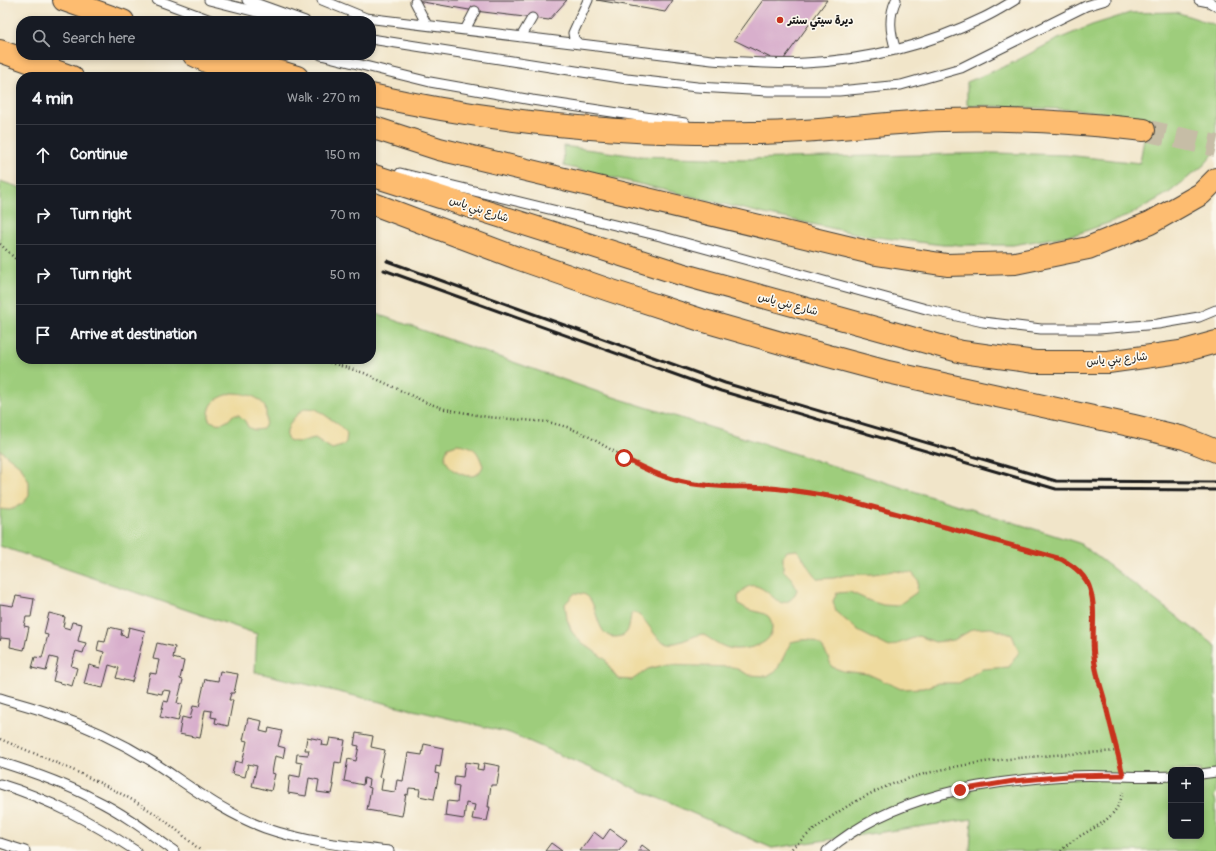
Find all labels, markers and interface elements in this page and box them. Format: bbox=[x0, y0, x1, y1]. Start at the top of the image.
place label: ديرة سيتي سنتر bbox=[787, 14, 853, 30]
marker: ديرة سيتي سنتر bbox=[775, 15, 785, 25]
search box bbox=[16, 16, 376, 60]
icon: search bbox=[30, 27, 52, 49]
text: Search here bbox=[62, 29, 135, 48]
text: 4 min bbox=[32, 88, 73, 109]
text: Walk · 270 m bbox=[287, 90, 360, 106]
icon: ahead bbox=[32, 144, 54, 166]
text: Continue bbox=[70, 145, 128, 164]
text: 150 m bbox=[325, 147, 360, 163]
street label: شارع بني ياس bbox=[447, 193, 510, 228]
icon: right bbox=[32, 204, 54, 226]
text: Turn right bbox=[70, 205, 131, 224]
text: 70 m bbox=[330, 207, 360, 223]
icon: right bbox=[32, 264, 54, 286]
text: Turn right bbox=[70, 265, 131, 284]
text: 50 m bbox=[330, 267, 360, 283]
street label: شارع بني ياس bbox=[756, 290, 819, 322]
icon: arrive bbox=[32, 324, 54, 346]
text: Arrive at destination bbox=[70, 325, 197, 344]
street label: شارع بني ياس bbox=[1086, 350, 1148, 372]
route start bbox=[615, 449, 633, 467]
map controls bbox=[1168, 767, 1204, 839]
button: + bbox=[1168, 767, 1204, 803]
route end bbox=[951, 781, 969, 799]
button: − bbox=[1168, 803, 1204, 839]

